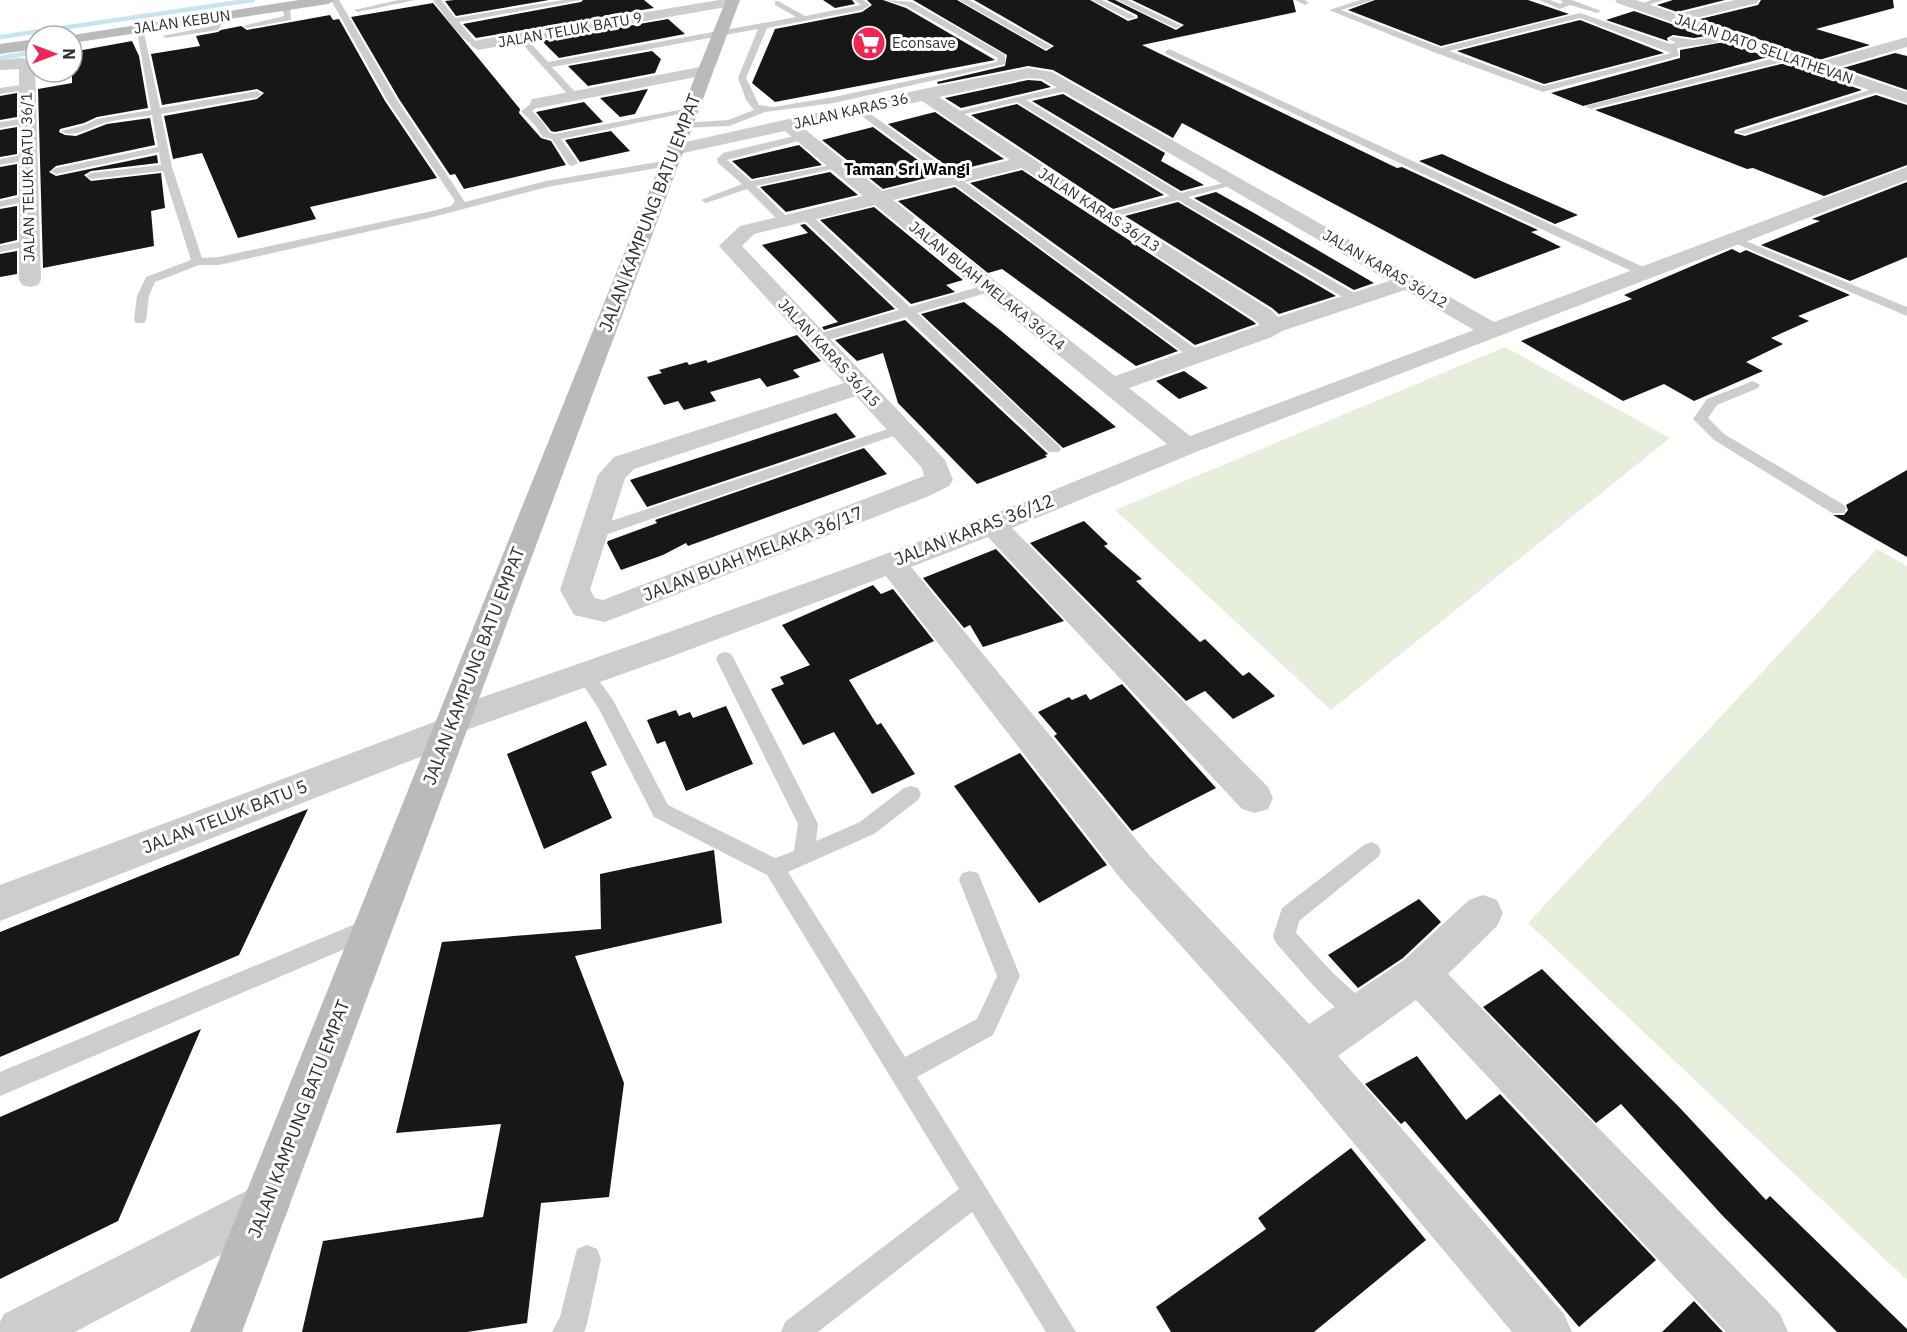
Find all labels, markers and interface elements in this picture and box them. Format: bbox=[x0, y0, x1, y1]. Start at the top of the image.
street label: JALAN KEBUN bbox=[132, 5, 232, 38]
street label: JALAN TELUK BATU 9 bbox=[496, 7, 643, 52]
street label: JALAN DATO SELLATHEVAN bbox=[1672, 9, 1856, 88]
north arrow bbox=[24, 24, 84, 84]
supermarket icon: Econsave bbox=[851, 25, 887, 61]
place label: Econsave bbox=[892, 33, 956, 52]
text: N bbox=[59, 48, 79, 60]
street label: JALAN KARAS 36 bbox=[792, 88, 910, 133]
street label: JALAN KAMPUNG BATU EMPAT bbox=[593, 90, 706, 335]
street label: JALAN TELUK BATU 36/1 bbox=[17, 92, 38, 262]
district label: Taman Sri Wangi bbox=[844, 159, 970, 179]
street label: JALAN KARAS 36/13 bbox=[1035, 163, 1164, 256]
street label: JALAN BUAH MELAKA 36/14 bbox=[906, 217, 1069, 354]
street label: JALAN KARAS 36/12 bbox=[1319, 225, 1451, 312]
street label: JALAN KARAS 36/15 bbox=[774, 295, 884, 411]
street label: JALAN KARAS 36/12 bbox=[891, 488, 1057, 571]
street label: JALAN BUAH MELAKA 36/17 bbox=[639, 501, 866, 606]
street label: JALAN KAMPUNG BATU EMPAT bbox=[417, 543, 530, 788]
street label: JALAN TELUK BATU 5 bbox=[139, 774, 311, 859]
street label: JALAN KAMPUNG BATU EMPAT bbox=[242, 996, 355, 1241]

